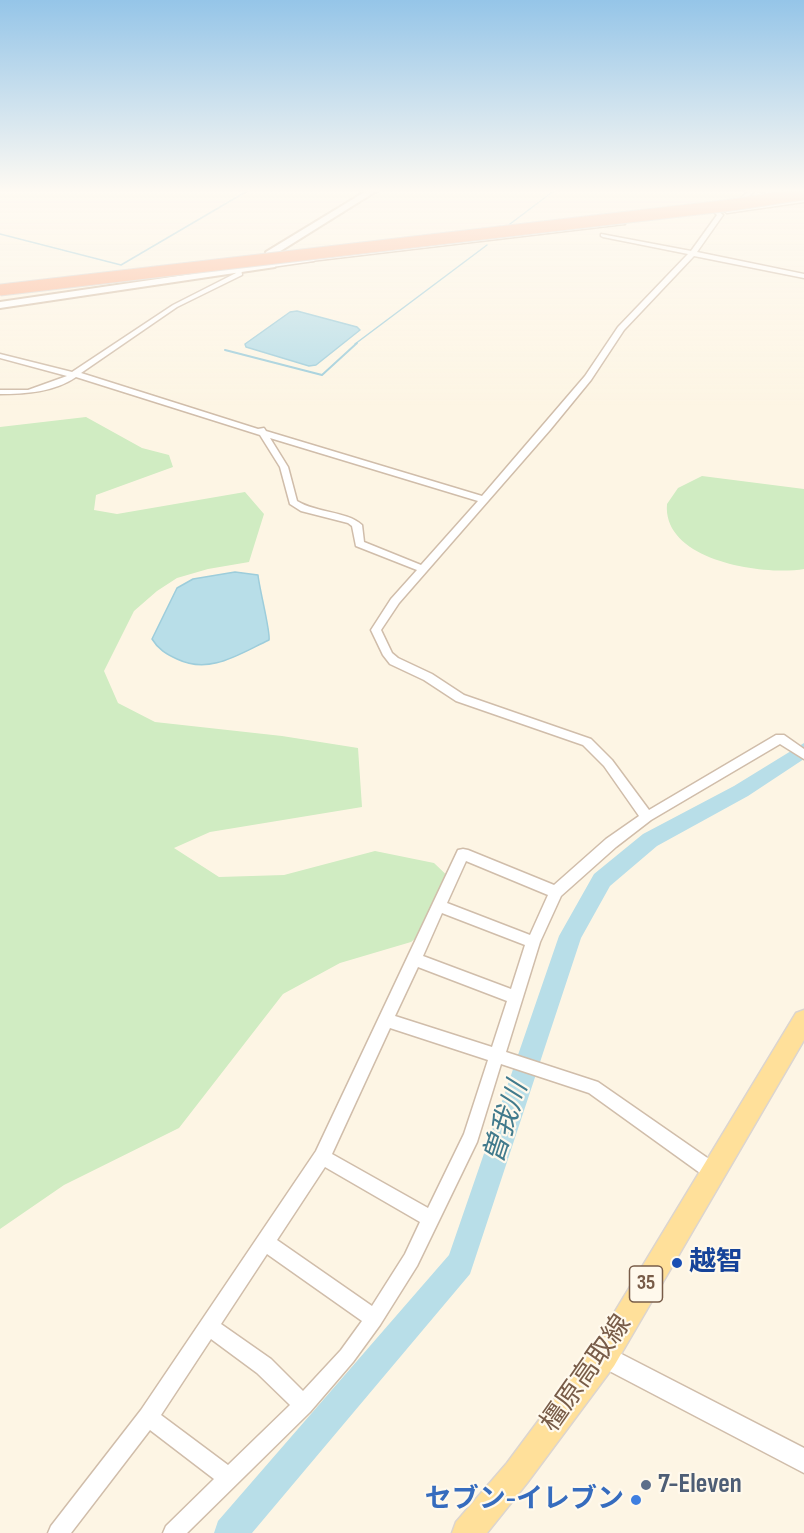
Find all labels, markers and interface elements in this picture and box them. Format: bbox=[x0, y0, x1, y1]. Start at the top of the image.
water label: 曽我川 bbox=[478, 1078, 536, 1168]
place label: 越智 bbox=[689, 1247, 743, 1279]
marker: 越智 bbox=[670, 1256, 684, 1270]
road number: 35 bbox=[630, 1266, 662, 1302]
street label: 橿原高取線 bbox=[535, 1309, 639, 1439]
place label: 7-Eleven bbox=[658, 1469, 742, 1501]
marker: 7-Eleven bbox=[639, 1478, 653, 1492]
place label: セブン-イレブン bbox=[425, 1484, 624, 1516]
marker: セブン-イレブン bbox=[629, 1493, 643, 1507]

